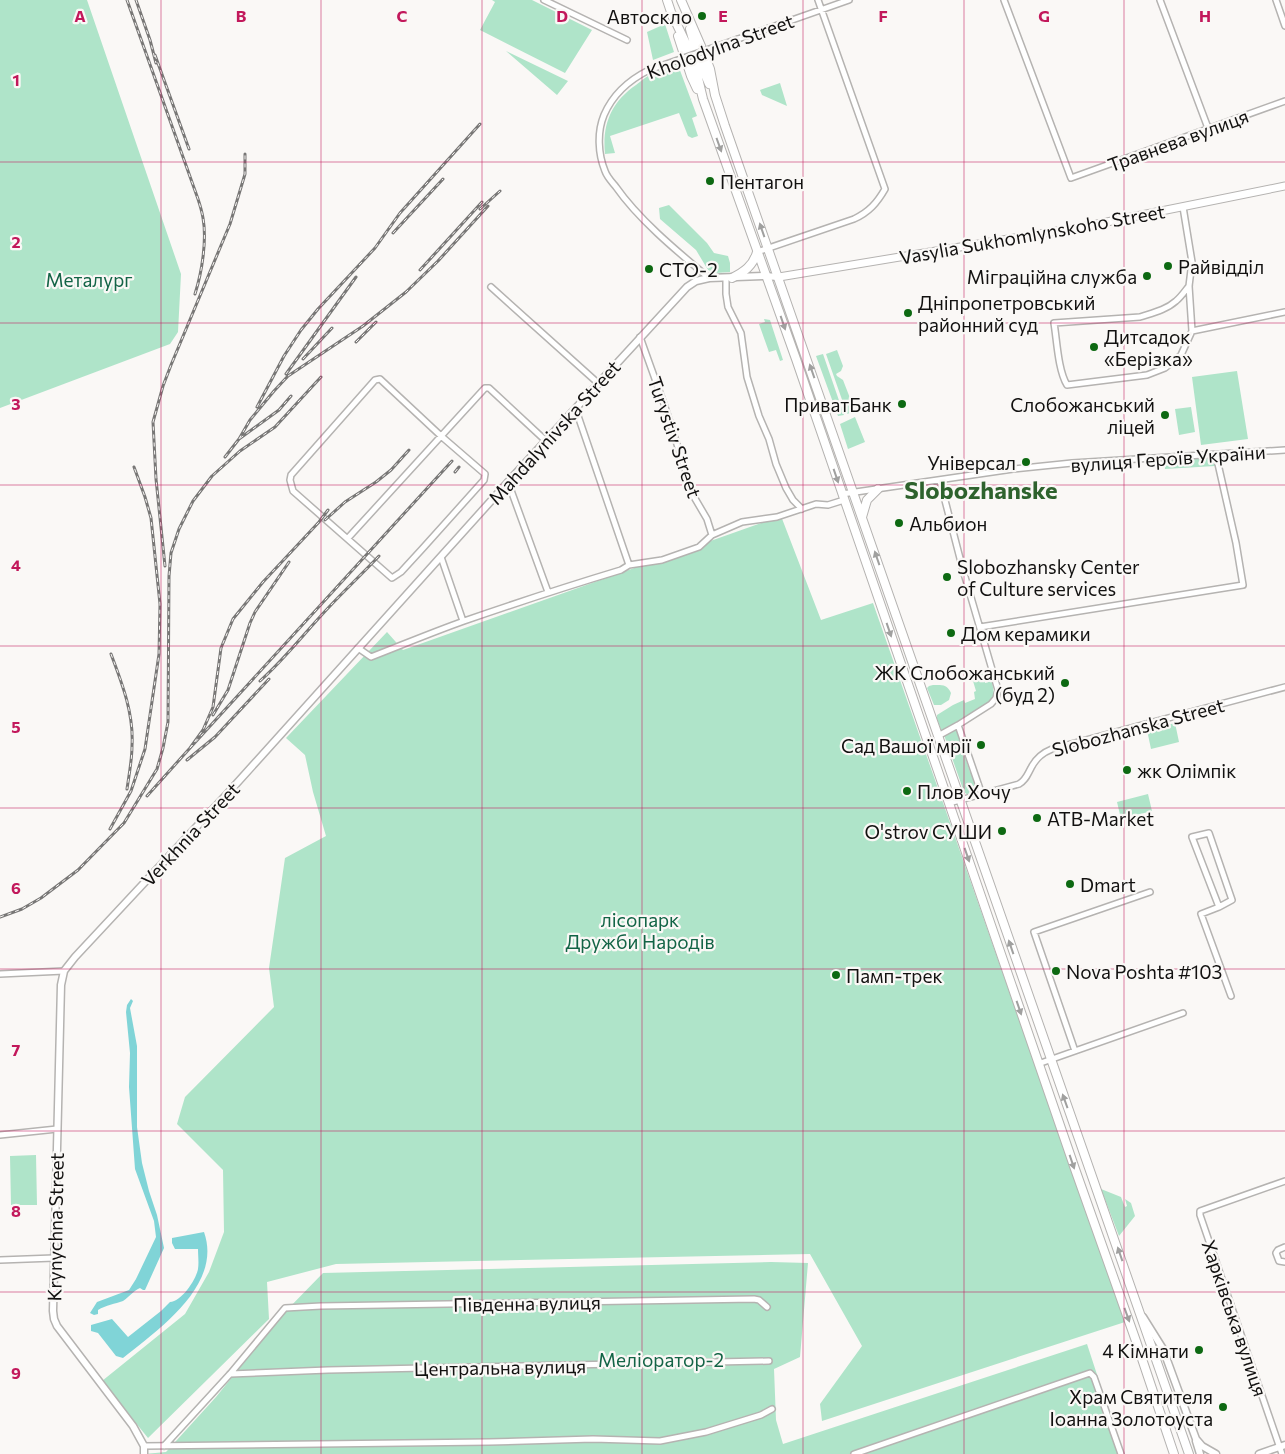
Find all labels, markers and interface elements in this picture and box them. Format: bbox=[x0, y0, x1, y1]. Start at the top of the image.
place label: Автоскло bbox=[607, 5, 692, 28]
text: A bbox=[74, 6, 86, 25]
text: B bbox=[236, 6, 247, 25]
text: C bbox=[397, 6, 408, 25]
text: D bbox=[556, 6, 568, 25]
text: E bbox=[718, 6, 728, 25]
text: F bbox=[878, 6, 888, 25]
text: G bbox=[1038, 6, 1050, 25]
text: H bbox=[1199, 6, 1211, 25]
street label: Kholodylna Street bbox=[643, 9, 797, 83]
marker: Автоскло bbox=[696, 10, 708, 22]
text: 1 bbox=[12, 70, 20, 89]
street label: Травнева вулиця bbox=[1104, 104, 1252, 176]
one-way arrow bbox=[715, 138, 723, 153]
place label: Пентагон bbox=[720, 170, 804, 193]
marker: Пентагон bbox=[704, 175, 716, 187]
street label: Vasylia Sukhomlynskoho Street bbox=[897, 199, 1167, 269]
one-way arrow bbox=[758, 222, 765, 237]
text: 2 bbox=[11, 232, 21, 251]
place label: Райвідділ bbox=[1178, 255, 1264, 278]
place label: СТО-2 bbox=[659, 258, 718, 281]
marker: Райвідділ bbox=[1162, 260, 1174, 272]
marker: СТО-2 bbox=[643, 263, 655, 275]
place label: Міграційна служба bbox=[967, 265, 1137, 288]
park label: Металург bbox=[45, 268, 133, 291]
marker: Міграційна служба bbox=[1141, 270, 1153, 282]
place label: Дніпропетровський районний суд bbox=[918, 291, 1095, 336]
marker: Дніпропетровський районний суд bbox=[902, 307, 914, 319]
one-way arrow bbox=[780, 315, 787, 330]
place label: Дитсадок «Берізка» bbox=[1104, 325, 1193, 370]
marker: Дитсадок «Берізка» bbox=[1088, 341, 1100, 353]
street label: Mahdalynivska Street bbox=[483, 355, 625, 509]
one-way arrow bbox=[808, 364, 815, 379]
street label: Turystiv Street bbox=[643, 373, 707, 501]
place label: ПриватБанк bbox=[784, 393, 892, 416]
place label: Слобожанський ліцей bbox=[1010, 393, 1155, 438]
text: 3 bbox=[11, 394, 21, 413]
marker: ПриватБанк bbox=[896, 398, 908, 410]
marker: Слобожанський ліцей bbox=[1159, 409, 1171, 421]
street label: вулиця Героїв України bbox=[1070, 440, 1266, 476]
place label: Універсал bbox=[927, 451, 1016, 474]
marker: Універсал bbox=[1020, 456, 1032, 468]
one-way arrow bbox=[833, 469, 840, 484]
district label: Slobozhanske bbox=[904, 475, 1058, 504]
place label: Альбион bbox=[909, 512, 987, 535]
marker: Альбион bbox=[893, 517, 905, 529]
one-way arrow bbox=[872, 550, 880, 565]
text: 4 bbox=[11, 555, 21, 574]
place label: Slobozhansky Center of Culture services bbox=[957, 555, 1140, 600]
marker: Slobozhansky Center of Culture services bbox=[941, 571, 953, 583]
place label: Дом керамики bbox=[961, 622, 1091, 645]
one-way arrow bbox=[885, 623, 893, 638]
marker: Дом керамики bbox=[945, 627, 957, 639]
place label: ЖК Слобожанський (буд 2) bbox=[874, 661, 1055, 706]
marker: ЖК Слобожанський (буд 2) bbox=[1059, 677, 1071, 689]
street label: Slobozhanska Street bbox=[1049, 693, 1227, 761]
text: 5 bbox=[11, 717, 21, 736]
place label: Сад Вашої мрії bbox=[841, 734, 972, 757]
marker: Сад Вашої мрії bbox=[975, 739, 987, 751]
place label: жк Олімпік bbox=[1137, 759, 1236, 782]
marker: жк Олімпік bbox=[1121, 764, 1133, 776]
street label: Verkhnia Street bbox=[136, 777, 244, 891]
place label: Плов Хочу bbox=[917, 780, 1011, 803]
marker: Плов Хочу bbox=[901, 785, 913, 797]
place label: ATB-Market bbox=[1047, 807, 1154, 830]
marker: ATB-Market bbox=[1031, 812, 1043, 824]
place label: O'strov СУШИ bbox=[865, 820, 992, 843]
marker: O'strov СУШИ bbox=[996, 825, 1008, 837]
one-way arrow bbox=[963, 847, 971, 862]
place label: Dmart bbox=[1080, 873, 1136, 896]
text: 6 bbox=[11, 878, 21, 897]
marker: Dmart bbox=[1064, 878, 1076, 890]
park label: лісопарк Дружби Народів bbox=[565, 908, 715, 953]
one-way arrow bbox=[1007, 940, 1015, 955]
place label: Nova Poshta #103 bbox=[1066, 960, 1222, 983]
place label: Памп-трек bbox=[846, 964, 943, 987]
marker: Nova Poshta #103 bbox=[1050, 965, 1062, 977]
marker: Памп-трек bbox=[830, 969, 842, 981]
one-way arrow bbox=[1016, 1001, 1024, 1016]
text: 7 bbox=[12, 1040, 21, 1059]
one-way arrow bbox=[1061, 1093, 1068, 1108]
street label: Krynychna Street bbox=[42, 1152, 68, 1302]
one-way arrow bbox=[1068, 1155, 1076, 1170]
text: 8 bbox=[11, 1201, 21, 1220]
street label: Харківська вулиця bbox=[1197, 1237, 1273, 1399]
one-way arrow bbox=[1116, 1246, 1123, 1261]
street label: Південна вулиця bbox=[453, 1290, 601, 1316]
one-way arrow bbox=[1123, 1308, 1131, 1323]
place label: 4 Кімнати bbox=[1102, 1339, 1189, 1362]
marker: 4 Кімнати bbox=[1193, 1344, 1205, 1356]
park label: Меліоратор-2 bbox=[598, 1348, 724, 1371]
street label: Центральна вулиця bbox=[414, 1354, 586, 1380]
text: 9 bbox=[11, 1363, 21, 1382]
place label: Храм Святителя Іоанна Золотоуста bbox=[1050, 1385, 1213, 1430]
marker: Храм Святителя Іоанна Золотоуста bbox=[1217, 1401, 1229, 1413]

